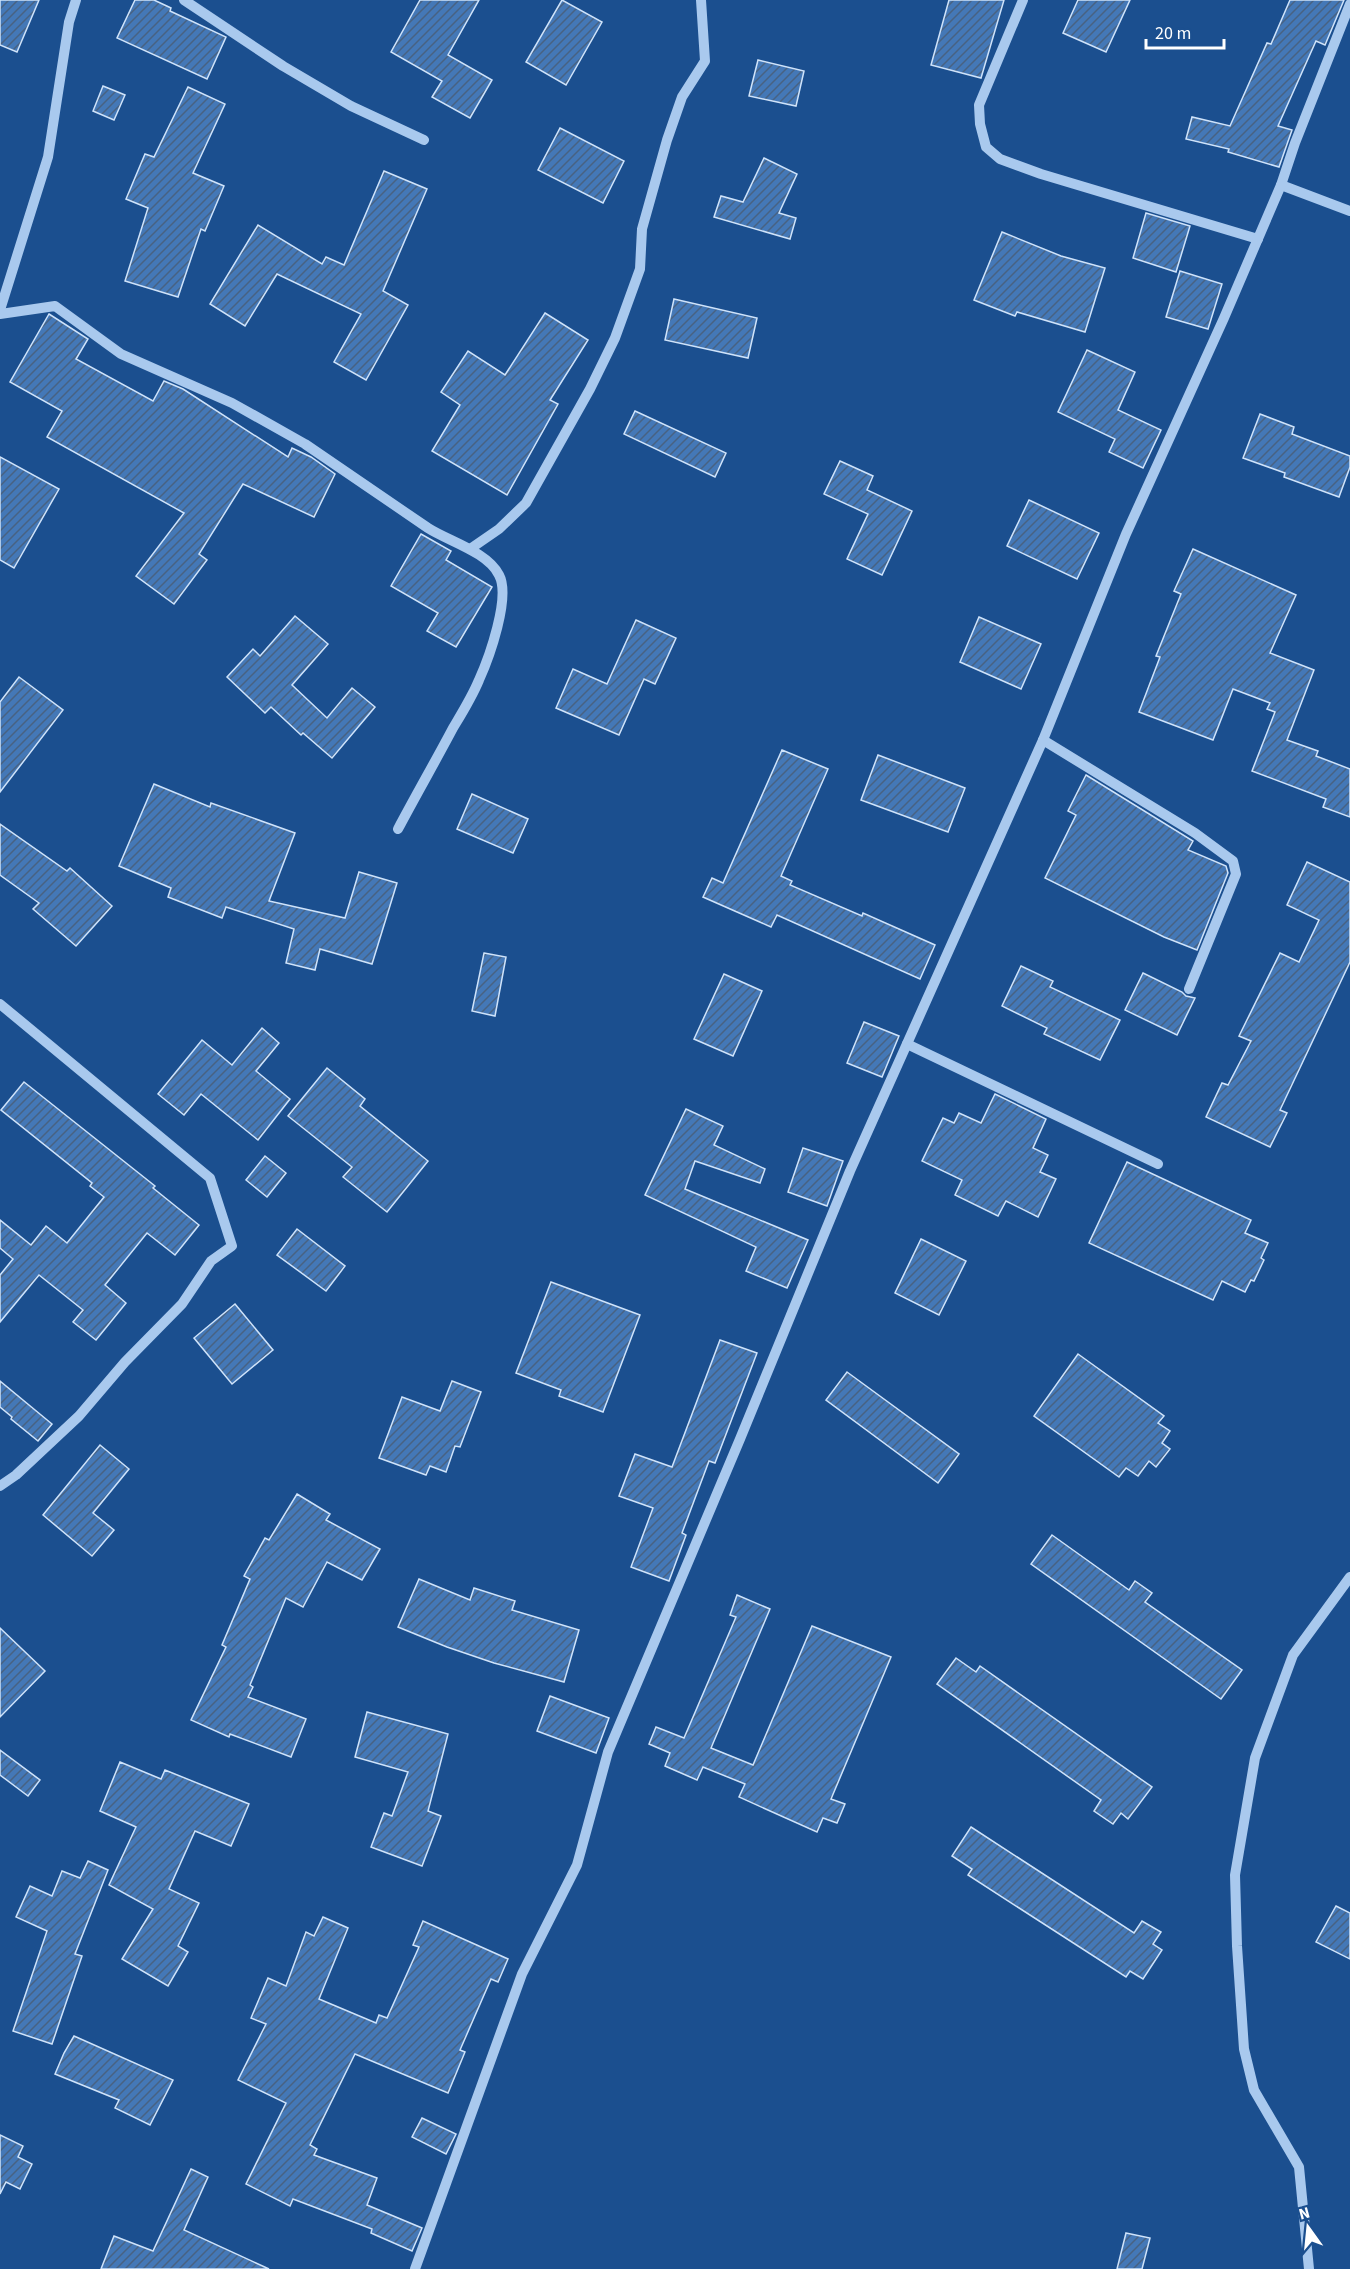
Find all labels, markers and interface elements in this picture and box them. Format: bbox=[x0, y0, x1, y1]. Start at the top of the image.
scale bar bbox=[1146, 12, 1224, 50]
text: 20 m bbox=[1155, 21, 1191, 46]
north arrow bbox=[1278, 2197, 1338, 2257]
text: N bbox=[1296, 2201, 1312, 2225]

